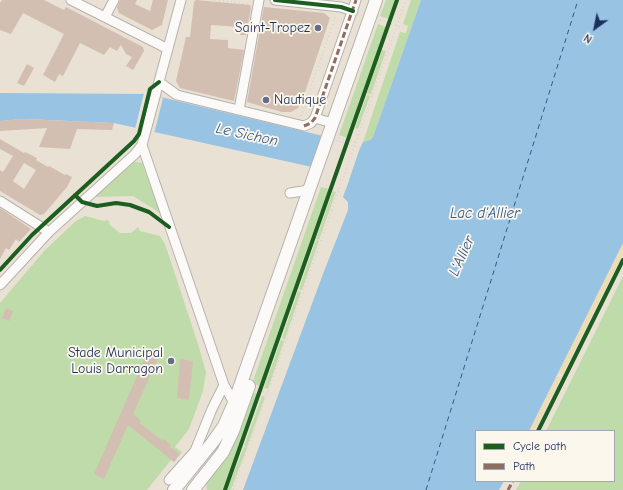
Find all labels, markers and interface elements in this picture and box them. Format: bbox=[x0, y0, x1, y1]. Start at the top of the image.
north arrow bbox=[575, 8, 615, 48]
place label: Saint-Tropez bbox=[235, 20, 310, 36]
marker: Saint-Tropez bbox=[313, 23, 323, 33]
text: N bbox=[582, 31, 595, 46]
place label: Nautique bbox=[274, 92, 326, 108]
marker: Nautique bbox=[261, 95, 271, 105]
water label: Le Sichon bbox=[214, 120, 280, 150]
water label: Lac d'Allier bbox=[450, 205, 520, 223]
water label: L'Allier bbox=[445, 233, 479, 279]
place label: Stade Municipal Louis Darragon bbox=[68, 345, 163, 378]
marker: Stade Municipal Louis Darragon bbox=[166, 356, 176, 366]
legend bbox=[475, 430, 615, 482]
text: Cycle path bbox=[513, 439, 566, 453]
text: Path bbox=[513, 459, 535, 473]

